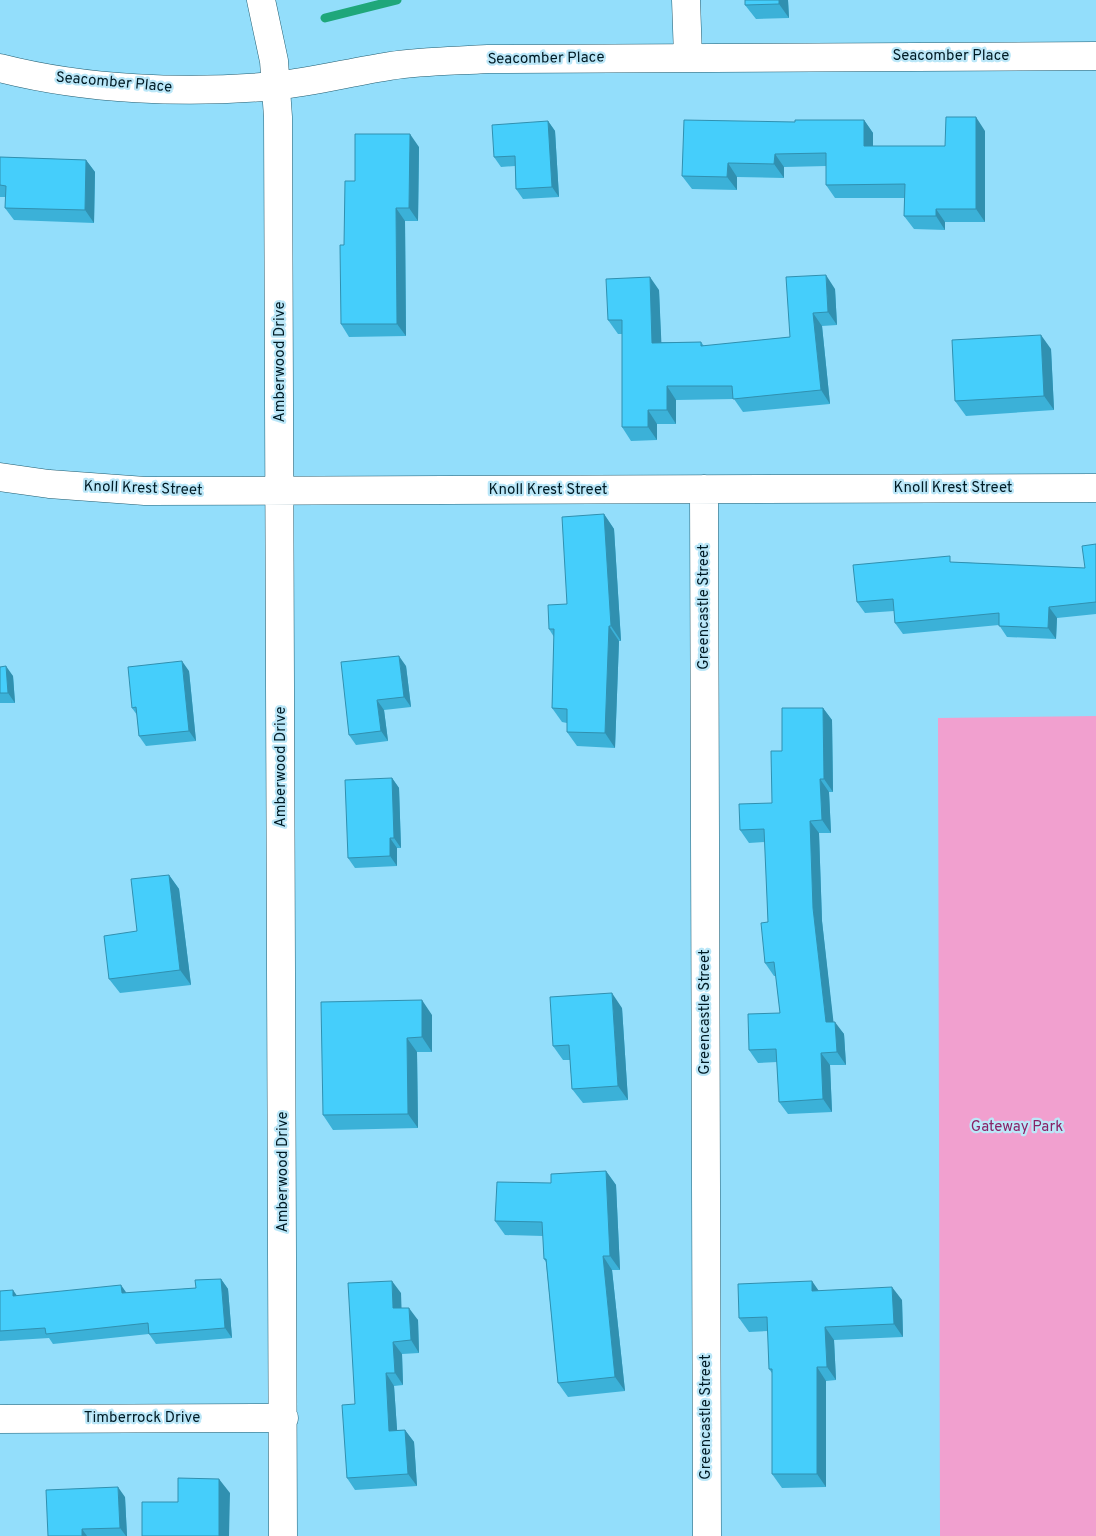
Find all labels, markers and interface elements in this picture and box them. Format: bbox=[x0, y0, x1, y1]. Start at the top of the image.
street label: Seacomber Place bbox=[893, 47, 1009, 66]
street label: Seacomber Place bbox=[487, 48, 605, 70]
street label: Seacomber Place bbox=[55, 68, 173, 98]
street label: Amberwood Drive bbox=[271, 302, 290, 422]
street label: Knoll Krest Street bbox=[83, 477, 203, 501]
street label: Knoll Krest Street bbox=[894, 479, 1012, 498]
street label: Knoll Krest Street bbox=[489, 481, 607, 500]
street label: Greencastle Street bbox=[695, 544, 714, 670]
street label: Amberwood Drive bbox=[272, 707, 291, 827]
street label: Greencastle Street bbox=[696, 949, 715, 1075]
street label: Amberwood Drive bbox=[274, 1112, 293, 1232]
park label: Gateway Park bbox=[971, 1118, 1063, 1137]
street label: Greencastle Street bbox=[697, 1354, 716, 1480]
street label: Timberrock Drive bbox=[84, 1409, 200, 1428]

